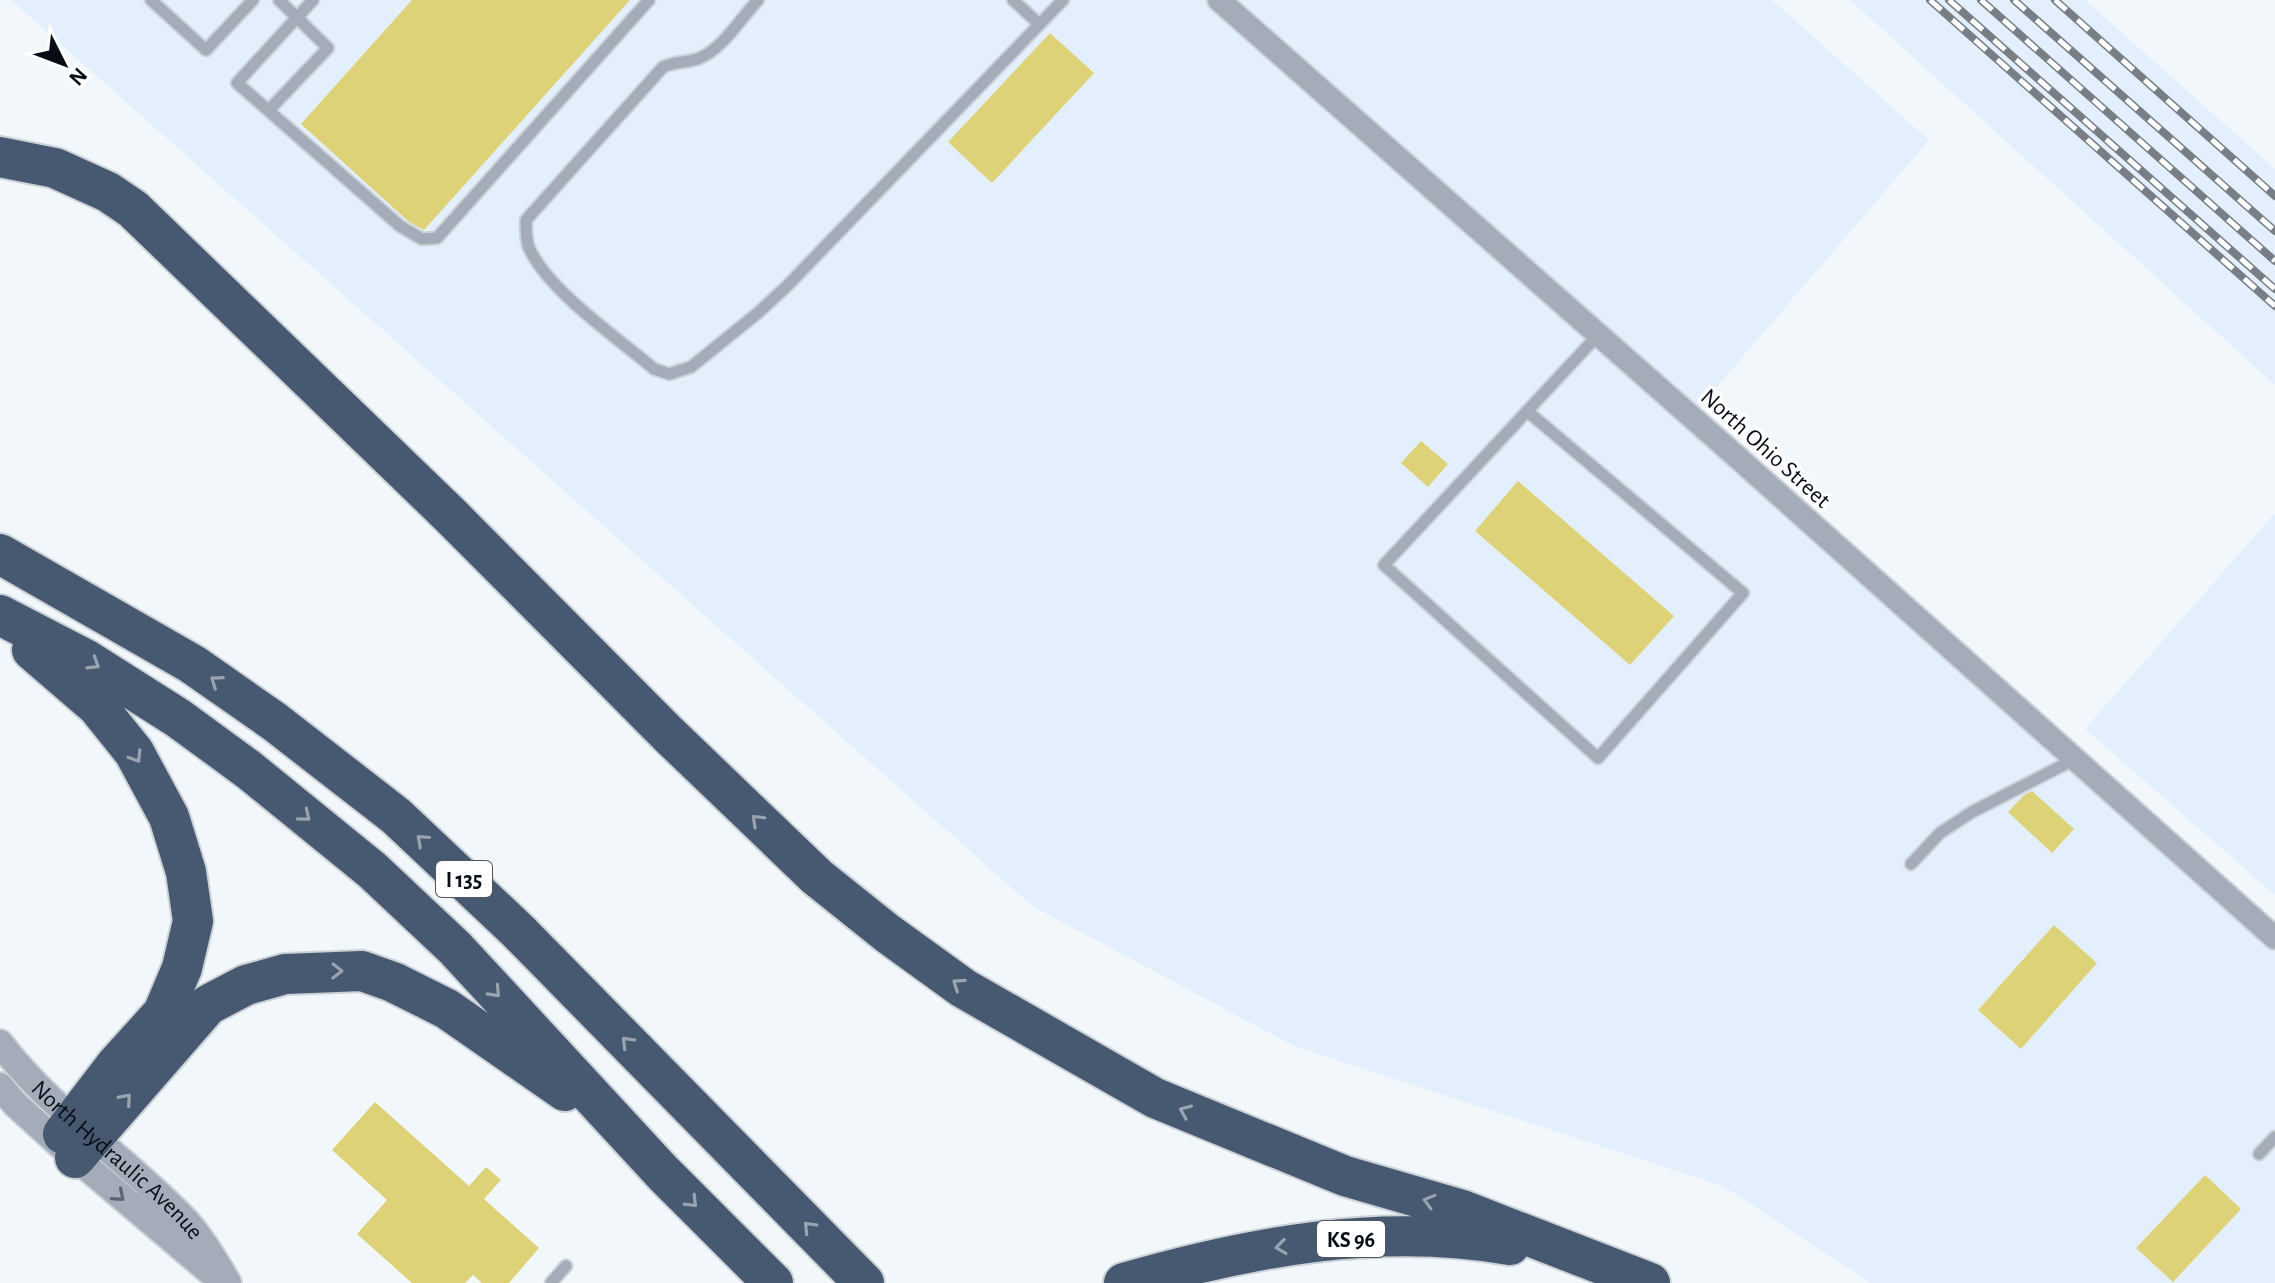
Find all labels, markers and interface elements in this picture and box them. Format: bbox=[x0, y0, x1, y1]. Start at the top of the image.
north arrow bbox=[24, 24, 104, 104]
text: N bbox=[65, 64, 91, 90]
street label: North Ohio Street bbox=[1696, 385, 1835, 513]
one-way arrow bbox=[85, 655, 99, 670]
one-way arrow bbox=[211, 676, 225, 691]
one-way arrow bbox=[126, 748, 141, 763]
one-way arrow bbox=[296, 806, 311, 820]
one-way arrow bbox=[752, 815, 767, 829]
one-way arrow bbox=[416, 835, 431, 849]
road number: I 135 bbox=[436, 861, 492, 897]
one-way arrow bbox=[331, 962, 344, 980]
one-way arrow bbox=[953, 979, 967, 994]
one-way arrow bbox=[486, 983, 501, 997]
one-way arrow bbox=[622, 1037, 636, 1051]
street label: North Hydraulic Avenue bbox=[26, 1076, 207, 1244]
one-way arrow bbox=[117, 1094, 131, 1108]
one-way arrow bbox=[1179, 1104, 1193, 1120]
one-way arrow bbox=[109, 1186, 124, 1201]
one-way arrow bbox=[683, 1193, 697, 1207]
one-way arrow bbox=[1422, 1194, 1436, 1210]
road number: KS 96 bbox=[1317, 1221, 1385, 1257]
one-way arrow bbox=[804, 1222, 818, 1236]
one-way arrow bbox=[1274, 1238, 1288, 1255]

